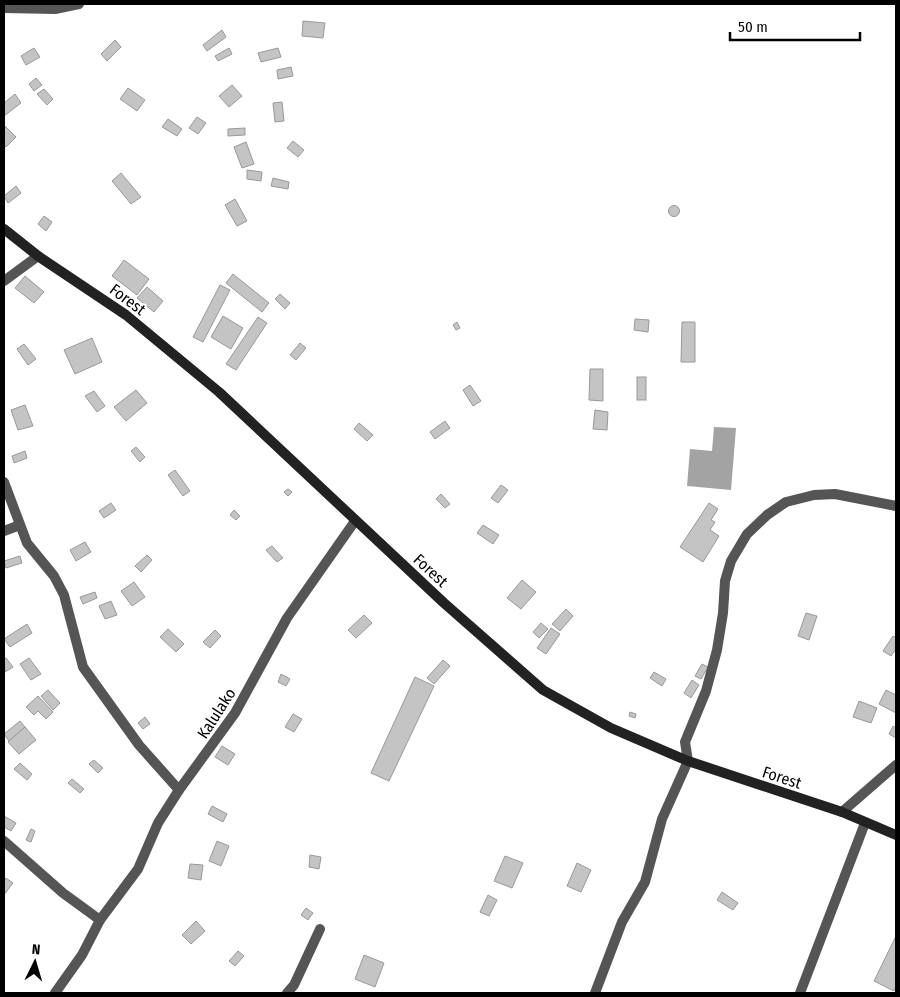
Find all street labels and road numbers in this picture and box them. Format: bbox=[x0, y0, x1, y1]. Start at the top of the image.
street label: Forest bbox=[106, 280, 150, 319]
street label: Forest bbox=[410, 550, 452, 591]
street label: Kalulako bbox=[193, 684, 240, 742]
street label: Forest bbox=[760, 762, 805, 793]

